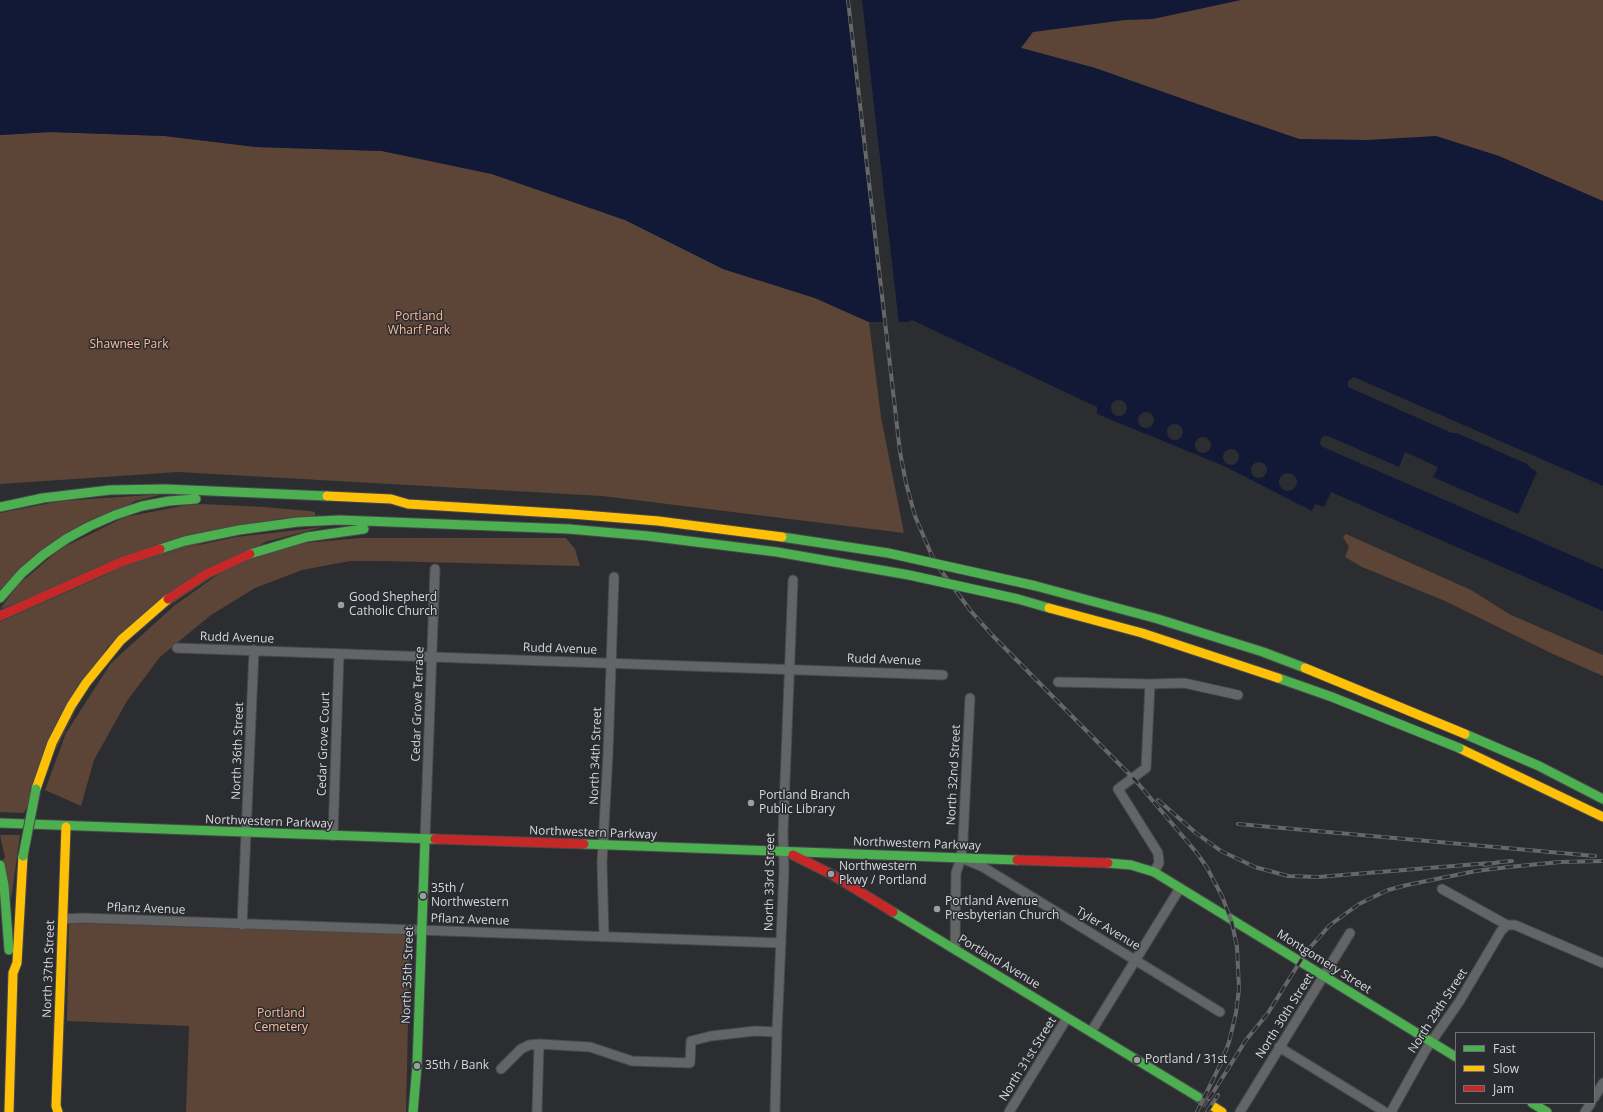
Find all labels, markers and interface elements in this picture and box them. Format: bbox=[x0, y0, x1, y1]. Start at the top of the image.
park label: Portland Wharf Park bbox=[388, 310, 450, 338]
park label: Shawnee Park bbox=[90, 338, 168, 352]
place label: Good Shepherd Catholic Church bbox=[349, 591, 437, 619]
marker: Good Shepherd Catholic Church bbox=[336, 600, 346, 610]
street label: Rudd Avenue bbox=[200, 630, 274, 646]
street label: Rudd Avenue bbox=[523, 641, 597, 657]
street label: Cedar Grove Terrace bbox=[409, 646, 427, 762]
street label: Rudd Avenue bbox=[847, 652, 921, 668]
street label: Cedar Grove Court bbox=[315, 692, 333, 796]
street label: North 36th Street bbox=[229, 702, 247, 800]
street label: North 34th Street bbox=[587, 707, 605, 805]
street label: North 32nd Street bbox=[944, 724, 964, 826]
place label: Portland Branch Public Library bbox=[759, 789, 850, 817]
marker: Portland Branch Public Library bbox=[746, 798, 756, 808]
street label: Northwestern Parkway bbox=[205, 813, 333, 831]
street label: Northwestern Parkway bbox=[529, 824, 657, 842]
street label: North 33rd Street bbox=[762, 833, 778, 931]
street label: Northwestern Parkway bbox=[853, 835, 981, 853]
place label: Northwestern Pkwy / Portland bbox=[839, 860, 926, 888]
marker: Northwestern Pkwy / Portland bbox=[826, 869, 836, 879]
place label: 35th / Northwestern bbox=[431, 882, 509, 910]
marker: 35th / Northwestern bbox=[418, 891, 428, 901]
place label: Portland Avenue Presbyterian Church bbox=[945, 895, 1059, 923]
street label: Pflanz Avenue bbox=[106, 900, 186, 918]
marker: Portland Avenue Presbyterian Church bbox=[932, 904, 942, 914]
street label: Tyler Avenue bbox=[1073, 904, 1143, 954]
street label: Pflanz Avenue bbox=[430, 911, 510, 929]
street label: North 37th Street bbox=[40, 920, 58, 1018]
street label: North 35th Street bbox=[399, 926, 417, 1024]
street label: Montgomery Street bbox=[1274, 927, 1374, 997]
street label: Portland Avenue bbox=[955, 932, 1043, 992]
street label: North 29th Street bbox=[1405, 966, 1471, 1056]
street label: North 30th Street bbox=[1253, 971, 1317, 1061]
park label: Portland Cemetery bbox=[254, 1007, 308, 1035]
street label: North 31st Street bbox=[996, 1014, 1060, 1104]
legend bbox=[1455, 1032, 1595, 1104]
text: Fast bbox=[1493, 1040, 1516, 1057]
place label: Portland / 31st bbox=[1145, 1053, 1227, 1067]
marker: Portland / 31st bbox=[1132, 1055, 1142, 1065]
place label: 35th / Bank bbox=[425, 1059, 489, 1073]
text: Slow bbox=[1493, 1060, 1519, 1077]
marker: 35th / Bank bbox=[412, 1061, 422, 1071]
text: Jam bbox=[1493, 1080, 1514, 1097]

